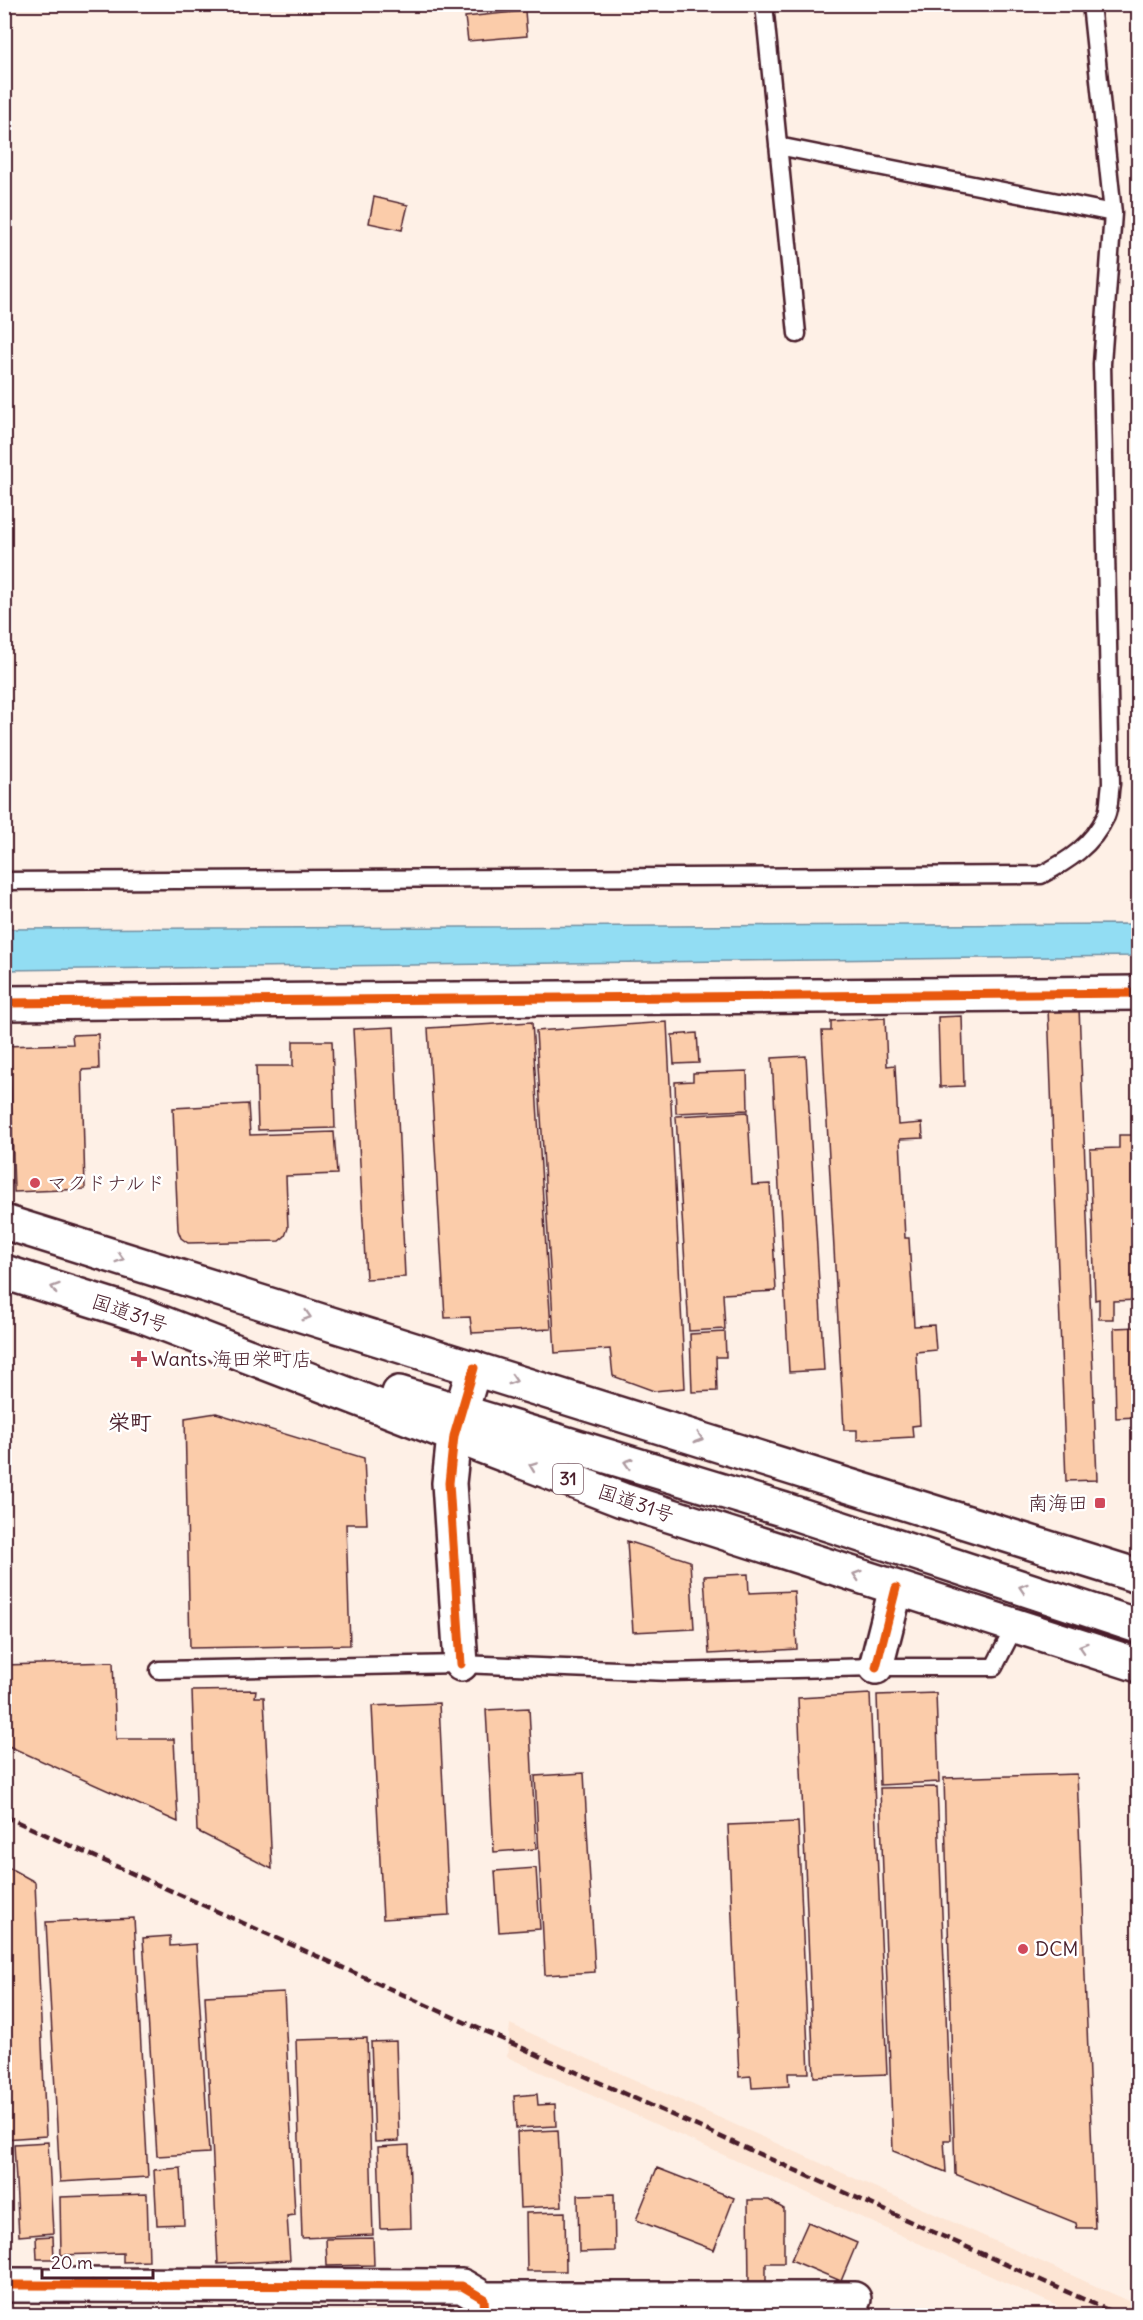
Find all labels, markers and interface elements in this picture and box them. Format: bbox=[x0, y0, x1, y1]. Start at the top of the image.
place label: マクドナルド bbox=[47, 1170, 165, 1195]
marker: マクドナルド bbox=[28, 1176, 42, 1190]
one-way arrow bbox=[115, 1251, 125, 1263]
one-way arrow bbox=[50, 1283, 61, 1295]
street label: 国道31号 bbox=[89, 1288, 172, 1337]
one-way arrow bbox=[301, 1309, 312, 1321]
place label: Wants 海田栄町店 bbox=[151, 1346, 312, 1371]
marker: Wants 海田栄町店 bbox=[132, 1352, 146, 1366]
one-way arrow bbox=[507, 1373, 518, 1385]
district label: 栄町 bbox=[108, 1408, 152, 1436]
one-way arrow bbox=[693, 1431, 704, 1444]
one-way arrow bbox=[623, 1458, 634, 1470]
one-way arrow bbox=[528, 1461, 539, 1473]
road number: 31 bbox=[553, 1464, 583, 1494]
street label: 国道31号 bbox=[595, 1478, 678, 1527]
place label: 南海田 bbox=[1028, 1490, 1088, 1515]
marker: 南海田 bbox=[1093, 1496, 1107, 1510]
one-way arrow bbox=[852, 1570, 863, 1582]
one-way arrow bbox=[1018, 1583, 1029, 1595]
one-way arrow bbox=[1078, 1642, 1089, 1654]
place label: DCM bbox=[1035, 1936, 1079, 1961]
marker: DCM bbox=[1016, 1942, 1030, 1956]
scale bar bbox=[42, 2242, 153, 2280]
text: 20 m bbox=[51, 2251, 93, 2274]

